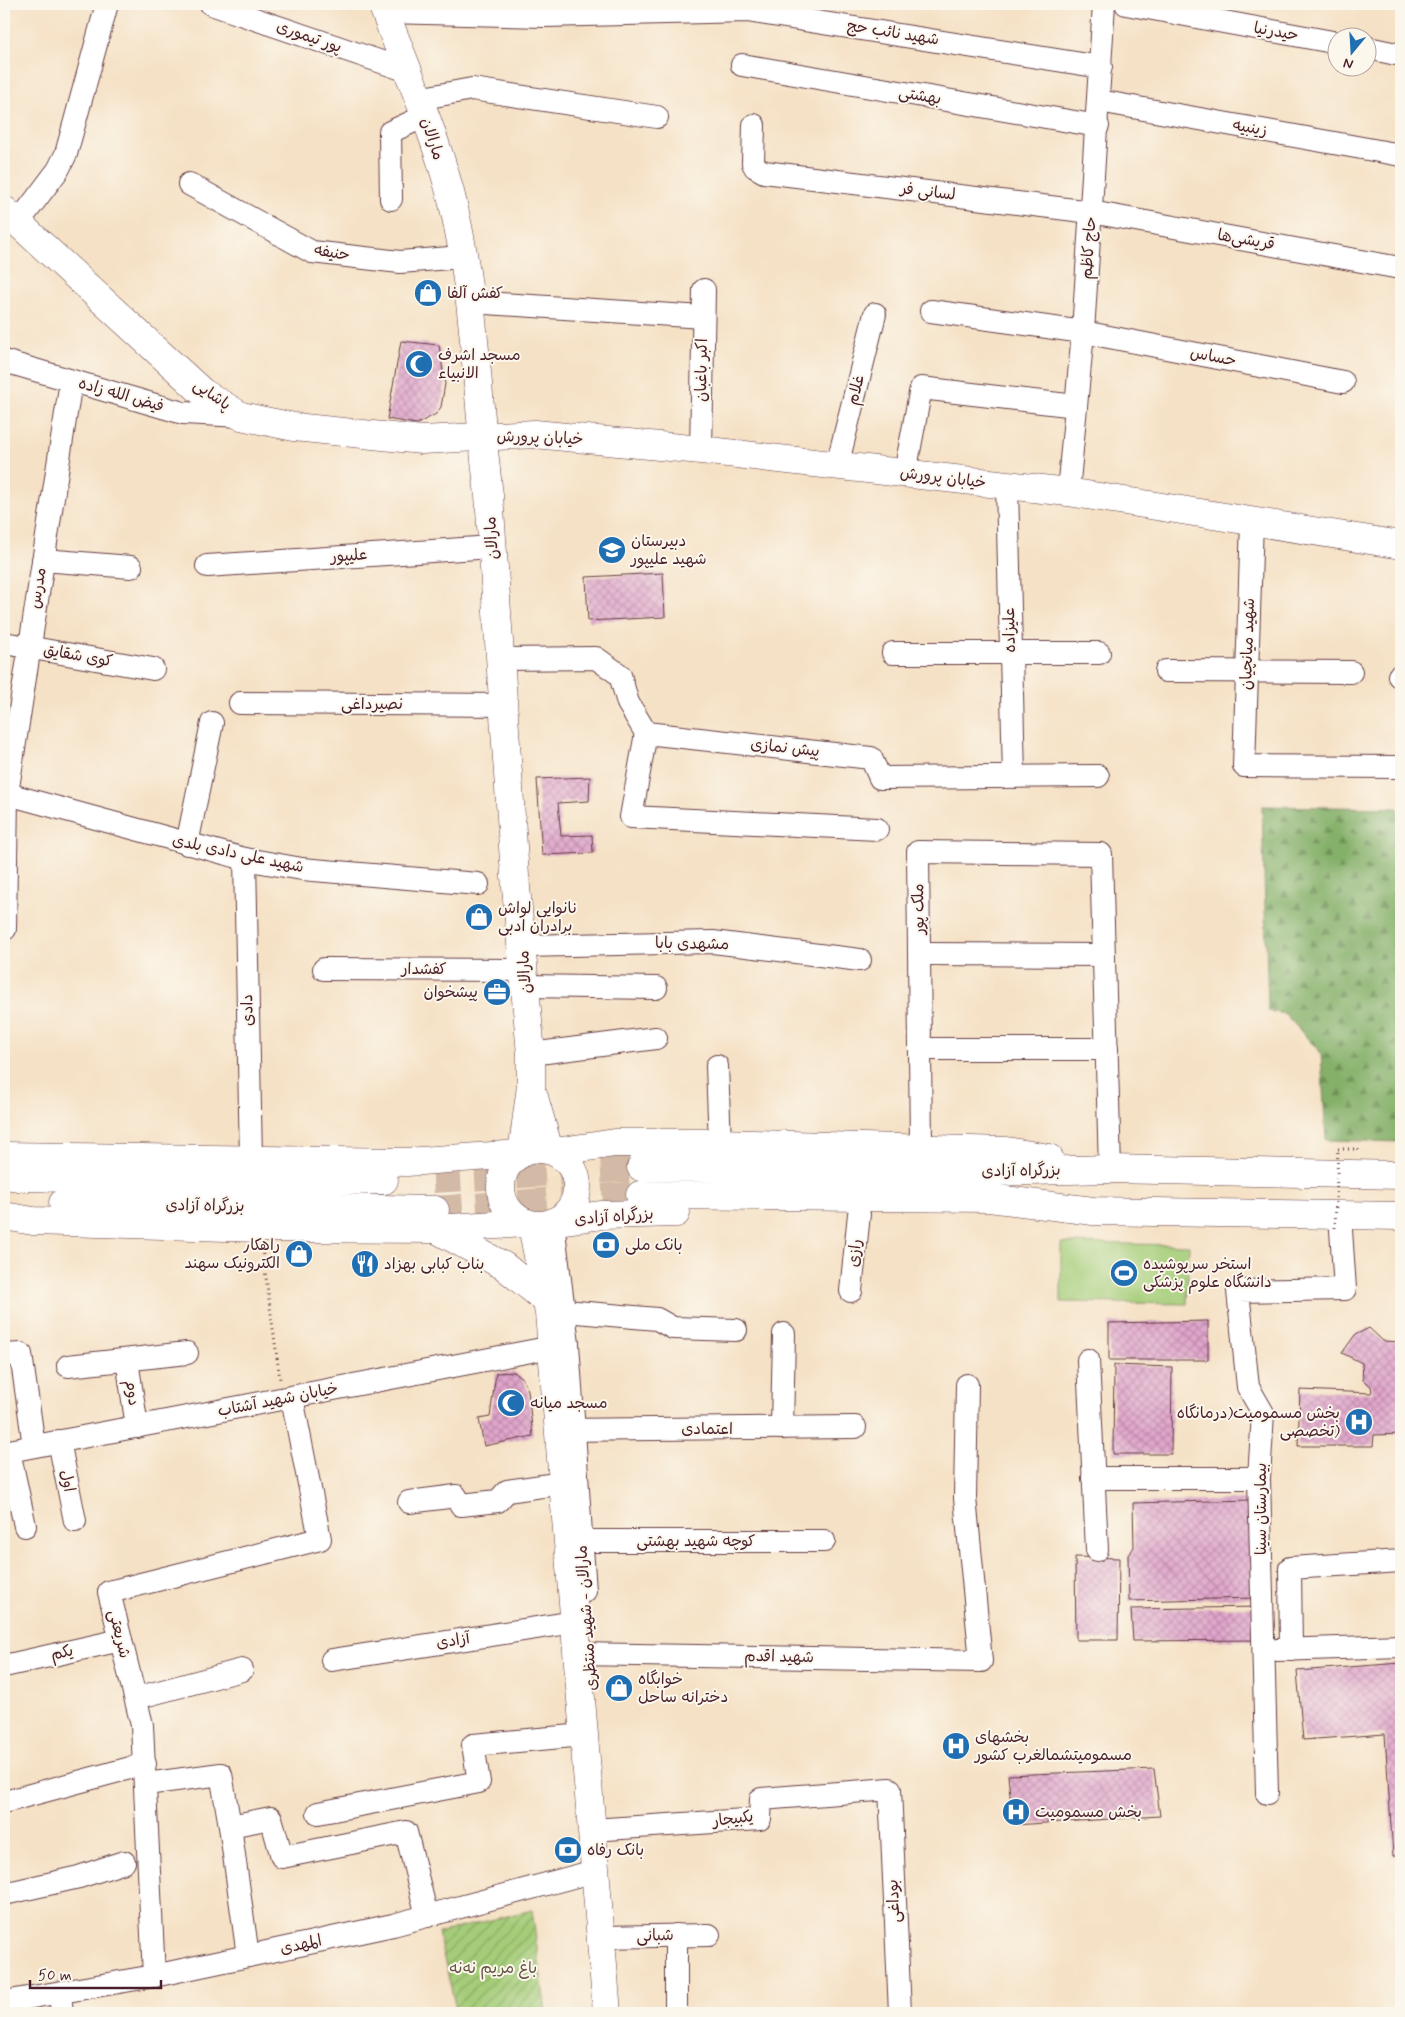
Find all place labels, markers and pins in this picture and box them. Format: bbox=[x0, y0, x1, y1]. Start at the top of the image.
shop icon: کفش آلفا bbox=[413, 278, 443, 308]
place label: کفش آلفا bbox=[447, 283, 503, 304]
place label: مسجد اشرف الانبیاء bbox=[438, 345, 521, 384]
mosque icon: مسجد اشرف الانبیاء bbox=[404, 349, 434, 379]
place label: دبیرستان شهید علیپور bbox=[629, 531, 707, 570]
school or university icon: دبیرستان شهید علیپور bbox=[597, 535, 627, 565]
place label: نانوایی لواش برادران ادبی bbox=[498, 898, 577, 937]
shop icon: نانوایی لواش برادران ادبی bbox=[464, 902, 494, 932]
office icon: پیشخوان bbox=[482, 977, 512, 1007]
place label: پیشخوان bbox=[423, 982, 478, 1003]
bank icon: بانک ملی bbox=[591, 1230, 621, 1260]
place label: راهکار الکترونیک سهند bbox=[185, 1235, 280, 1274]
place label: بانک ملی bbox=[625, 1235, 683, 1256]
shop icon: راهکار الکترونیک سهند bbox=[284, 1239, 314, 1269]
restaurant icon: بناب کبابی بهزاد bbox=[350, 1249, 380, 1279]
place label: بناب کبابی بهزاد bbox=[384, 1254, 485, 1275]
place label: استخر سرپوشیده دانشگاه علوم پزشکی bbox=[1143, 1254, 1272, 1294]
sports icon: استخر سرپوشیده دانشگاه علوم پزشکی bbox=[1109, 1258, 1139, 1288]
mosque icon: مسجد میانه bbox=[496, 1388, 526, 1418]
place label: مسجد میانه bbox=[530, 1393, 607, 1414]
place label: بخش مسمومیت(درمانگاه تخصصی) bbox=[1177, 1403, 1340, 1442]
hospital icon: بخش مسمومیت(درمانگاه تخصصی) bbox=[1344, 1407, 1374, 1437]
place label: خوابگاه دخترانه ساحل bbox=[638, 1669, 728, 1708]
shop icon: خوابگاه دخترانه ساحل bbox=[604, 1673, 634, 1703]
place label: بخشهای مسمومیتشمالغرب کشور bbox=[973, 1727, 1132, 1766]
hospital icon: بخشهای مسمومیتشمالغرب کشور bbox=[941, 1731, 971, 1761]
hospital icon: بخش مسمومیت bbox=[1001, 1797, 1031, 1827]
place label: بخش مسمومیت bbox=[1035, 1802, 1142, 1823]
bank icon: بانک رفاه bbox=[553, 1835, 583, 1865]
place label: بانک رفاه bbox=[587, 1840, 644, 1861]

